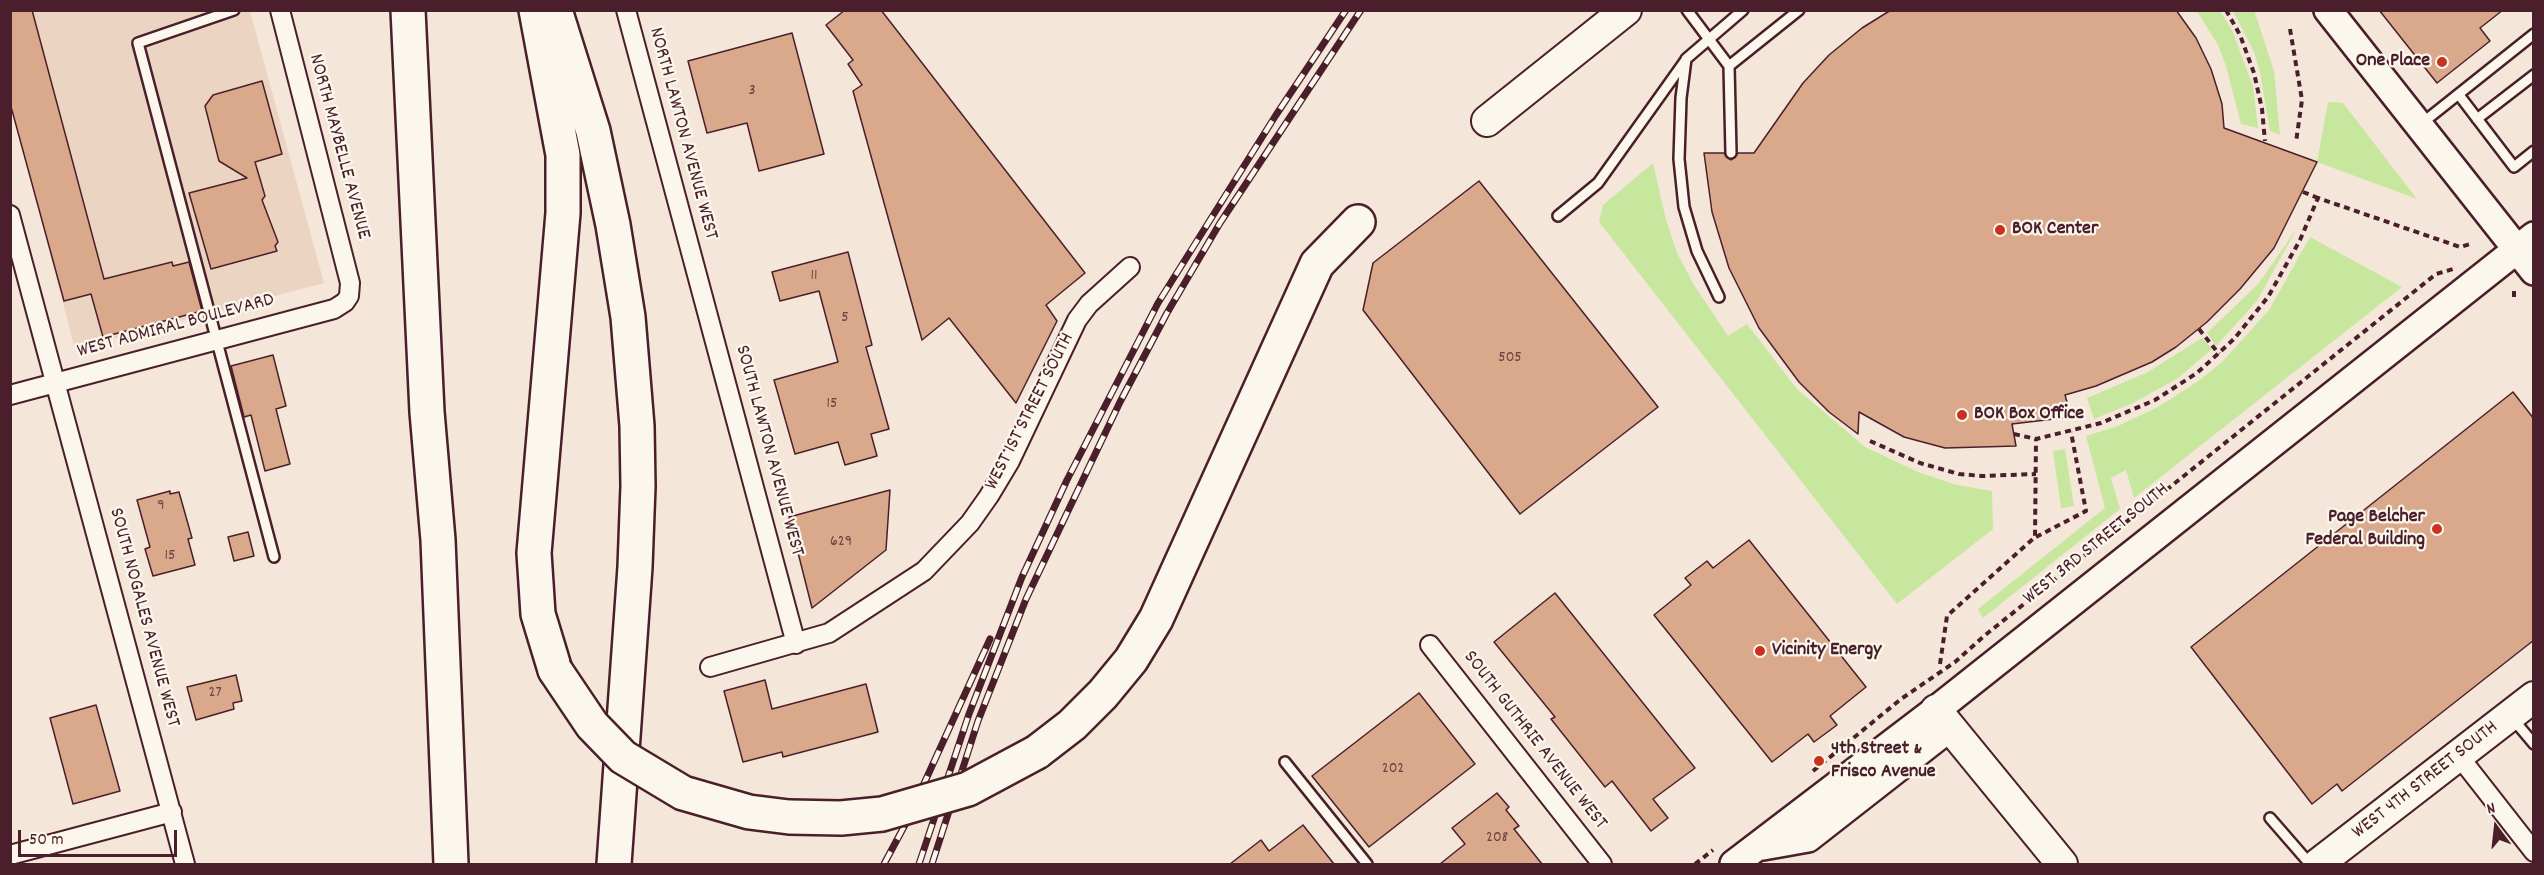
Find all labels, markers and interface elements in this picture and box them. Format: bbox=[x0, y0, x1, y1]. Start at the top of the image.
street label: NORTH LAWTON AVENUE WEST bbox=[642, 25, 722, 243]
place label: One Place bbox=[2356, 50, 2430, 74]
street label: NORTH MAYBELLE AVENUE bbox=[302, 52, 374, 242]
marker: One Place bbox=[2435, 55, 2449, 69]
house number: 3 bbox=[748, 82, 756, 102]
place label: BOK Center bbox=[2012, 218, 2098, 242]
marker: BOK Center bbox=[1993, 223, 2007, 237]
house number: 11 bbox=[810, 267, 818, 287]
street label: WEST ADMIRAL BOULEVARD bbox=[75, 289, 277, 365]
house number: 5 bbox=[841, 309, 849, 329]
street label: WEST 1ST STREET SOUTH bbox=[981, 329, 1081, 495]
street label: SOUTH LAWTON AVENUE WEST bbox=[728, 343, 808, 559]
house number: 505 bbox=[1498, 349, 1522, 369]
house number: 15 bbox=[827, 395, 837, 415]
place label: BOK Box Office bbox=[1974, 403, 2084, 427]
marker: BOK Box Office bbox=[1955, 408, 1969, 422]
street label: WEST 3RD STREET SOUTH bbox=[2019, 479, 2175, 611]
house number: 9 bbox=[157, 497, 165, 517]
street label: SOUTH NOGALES AVENUE WEST bbox=[102, 506, 184, 730]
place label: Page Belcher Federal Building bbox=[2305, 506, 2425, 553]
marker: Page Belcher Federal Building bbox=[2430, 522, 2444, 536]
house number: 629 bbox=[830, 533, 852, 553]
house number: 15 bbox=[165, 547, 175, 567]
place label: Vicinity Energy bbox=[1772, 639, 1881, 663]
marker: Vicinity Energy bbox=[1753, 644, 1767, 658]
street label: SOUTH GUTHRIE AVENUE WEST bbox=[1457, 647, 1611, 835]
house number: 27 bbox=[208, 684, 222, 704]
street label: WEST 4TH STREET SOUTH bbox=[2348, 717, 2504, 845]
place label: 4th Street & Frisco Avenue bbox=[1831, 738, 1936, 785]
marker: 4th Street & Frisco Avenue bbox=[1812, 754, 1826, 768]
house number: 202 bbox=[1382, 760, 1404, 780]
north arrow bbox=[2466, 797, 2526, 857]
text: N bbox=[2484, 797, 2498, 821]
scale bar bbox=[21, 818, 180, 856]
text: 50 m bbox=[29, 828, 64, 853]
house number: 208 bbox=[1486, 829, 1508, 849]

